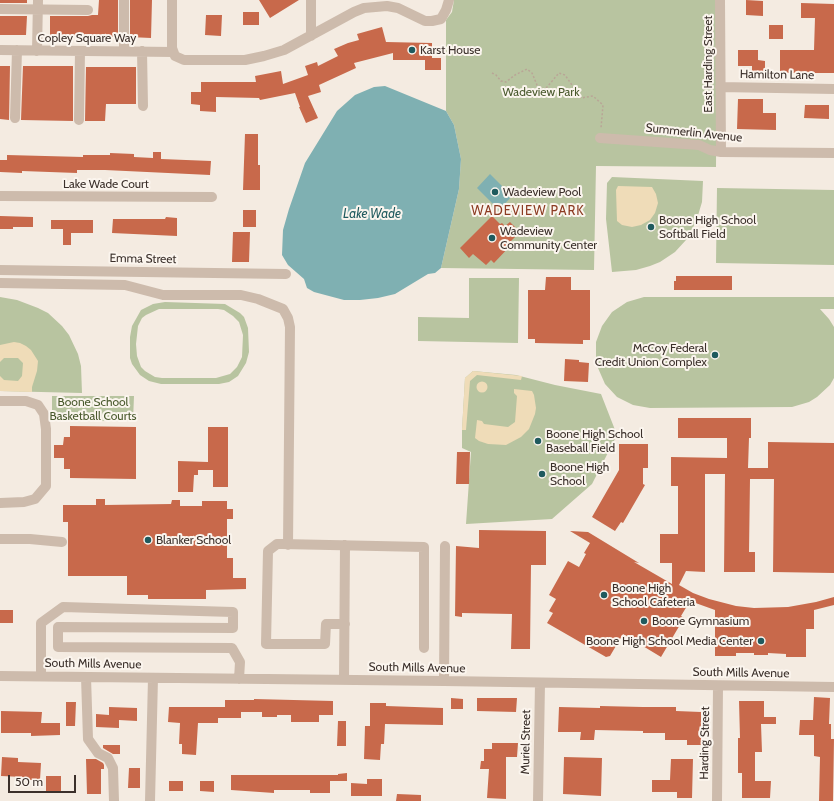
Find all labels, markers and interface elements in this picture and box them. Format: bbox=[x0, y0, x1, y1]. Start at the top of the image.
street label: East Harding Street bbox=[701, 15, 715, 113]
street label: Copley Square Way bbox=[38, 31, 136, 45]
place label: Karst House bbox=[420, 43, 480, 57]
marker: Karst House bbox=[407, 45, 417, 55]
street label: Hamilton Lane bbox=[740, 67, 814, 83]
park label: Wadeview Park bbox=[502, 85, 580, 99]
street label: Summerlin Avenue bbox=[645, 121, 743, 145]
street label: Lake Wade Court bbox=[63, 177, 149, 191]
place label: Wadeview Pool bbox=[503, 185, 581, 199]
marker: Wadeview Pool bbox=[490, 187, 500, 197]
district label: WADEVIEW PARK bbox=[471, 203, 585, 219]
water label: Lake Wade bbox=[343, 206, 401, 222]
place label: Boone High School Softball Field bbox=[659, 213, 756, 241]
marker: Boone High School Softball Field bbox=[646, 222, 656, 232]
place label: Wadeview Community Center bbox=[500, 224, 597, 252]
marker: Wadeview Community Center bbox=[487, 233, 497, 243]
street label: Emma Street bbox=[109, 251, 177, 267]
place label: McCoy Federal Credit Union Complex bbox=[595, 341, 707, 369]
marker: McCoy Federal Credit Union Complex bbox=[710, 350, 720, 360]
park label: Boone School Basketball Courts bbox=[50, 395, 136, 423]
place label: Boone High School Baseball Field bbox=[546, 427, 643, 455]
marker: Boone High School Baseball Field bbox=[533, 436, 543, 446]
place label: Boone High School bbox=[550, 460, 609, 488]
marker: Boone High School bbox=[537, 469, 547, 479]
place label: Blanker School bbox=[156, 533, 231, 547]
marker: Blanker School bbox=[143, 535, 153, 545]
place label: Boone High School Cafeteria bbox=[612, 581, 695, 609]
marker: Boone High School Cafeteria bbox=[599, 590, 609, 600]
place label: Boone Gymnasium bbox=[652, 614, 749, 628]
marker: Boone Gymnasium bbox=[639, 616, 649, 626]
place label: Boone High School Media Center bbox=[586, 634, 753, 648]
marker: Boone High School Media Center bbox=[756, 636, 766, 646]
street label: South Mills Avenue bbox=[45, 656, 141, 672]
street label: South Mills Avenue bbox=[369, 660, 465, 676]
street label: South Mills Avenue bbox=[693, 665, 789, 681]
street label: Harding Street bbox=[697, 706, 713, 780]
street label: Muriel Street bbox=[518, 710, 534, 774]
scale bar bbox=[10, 767, 78, 793]
text: 50 m bbox=[15, 774, 43, 789]

